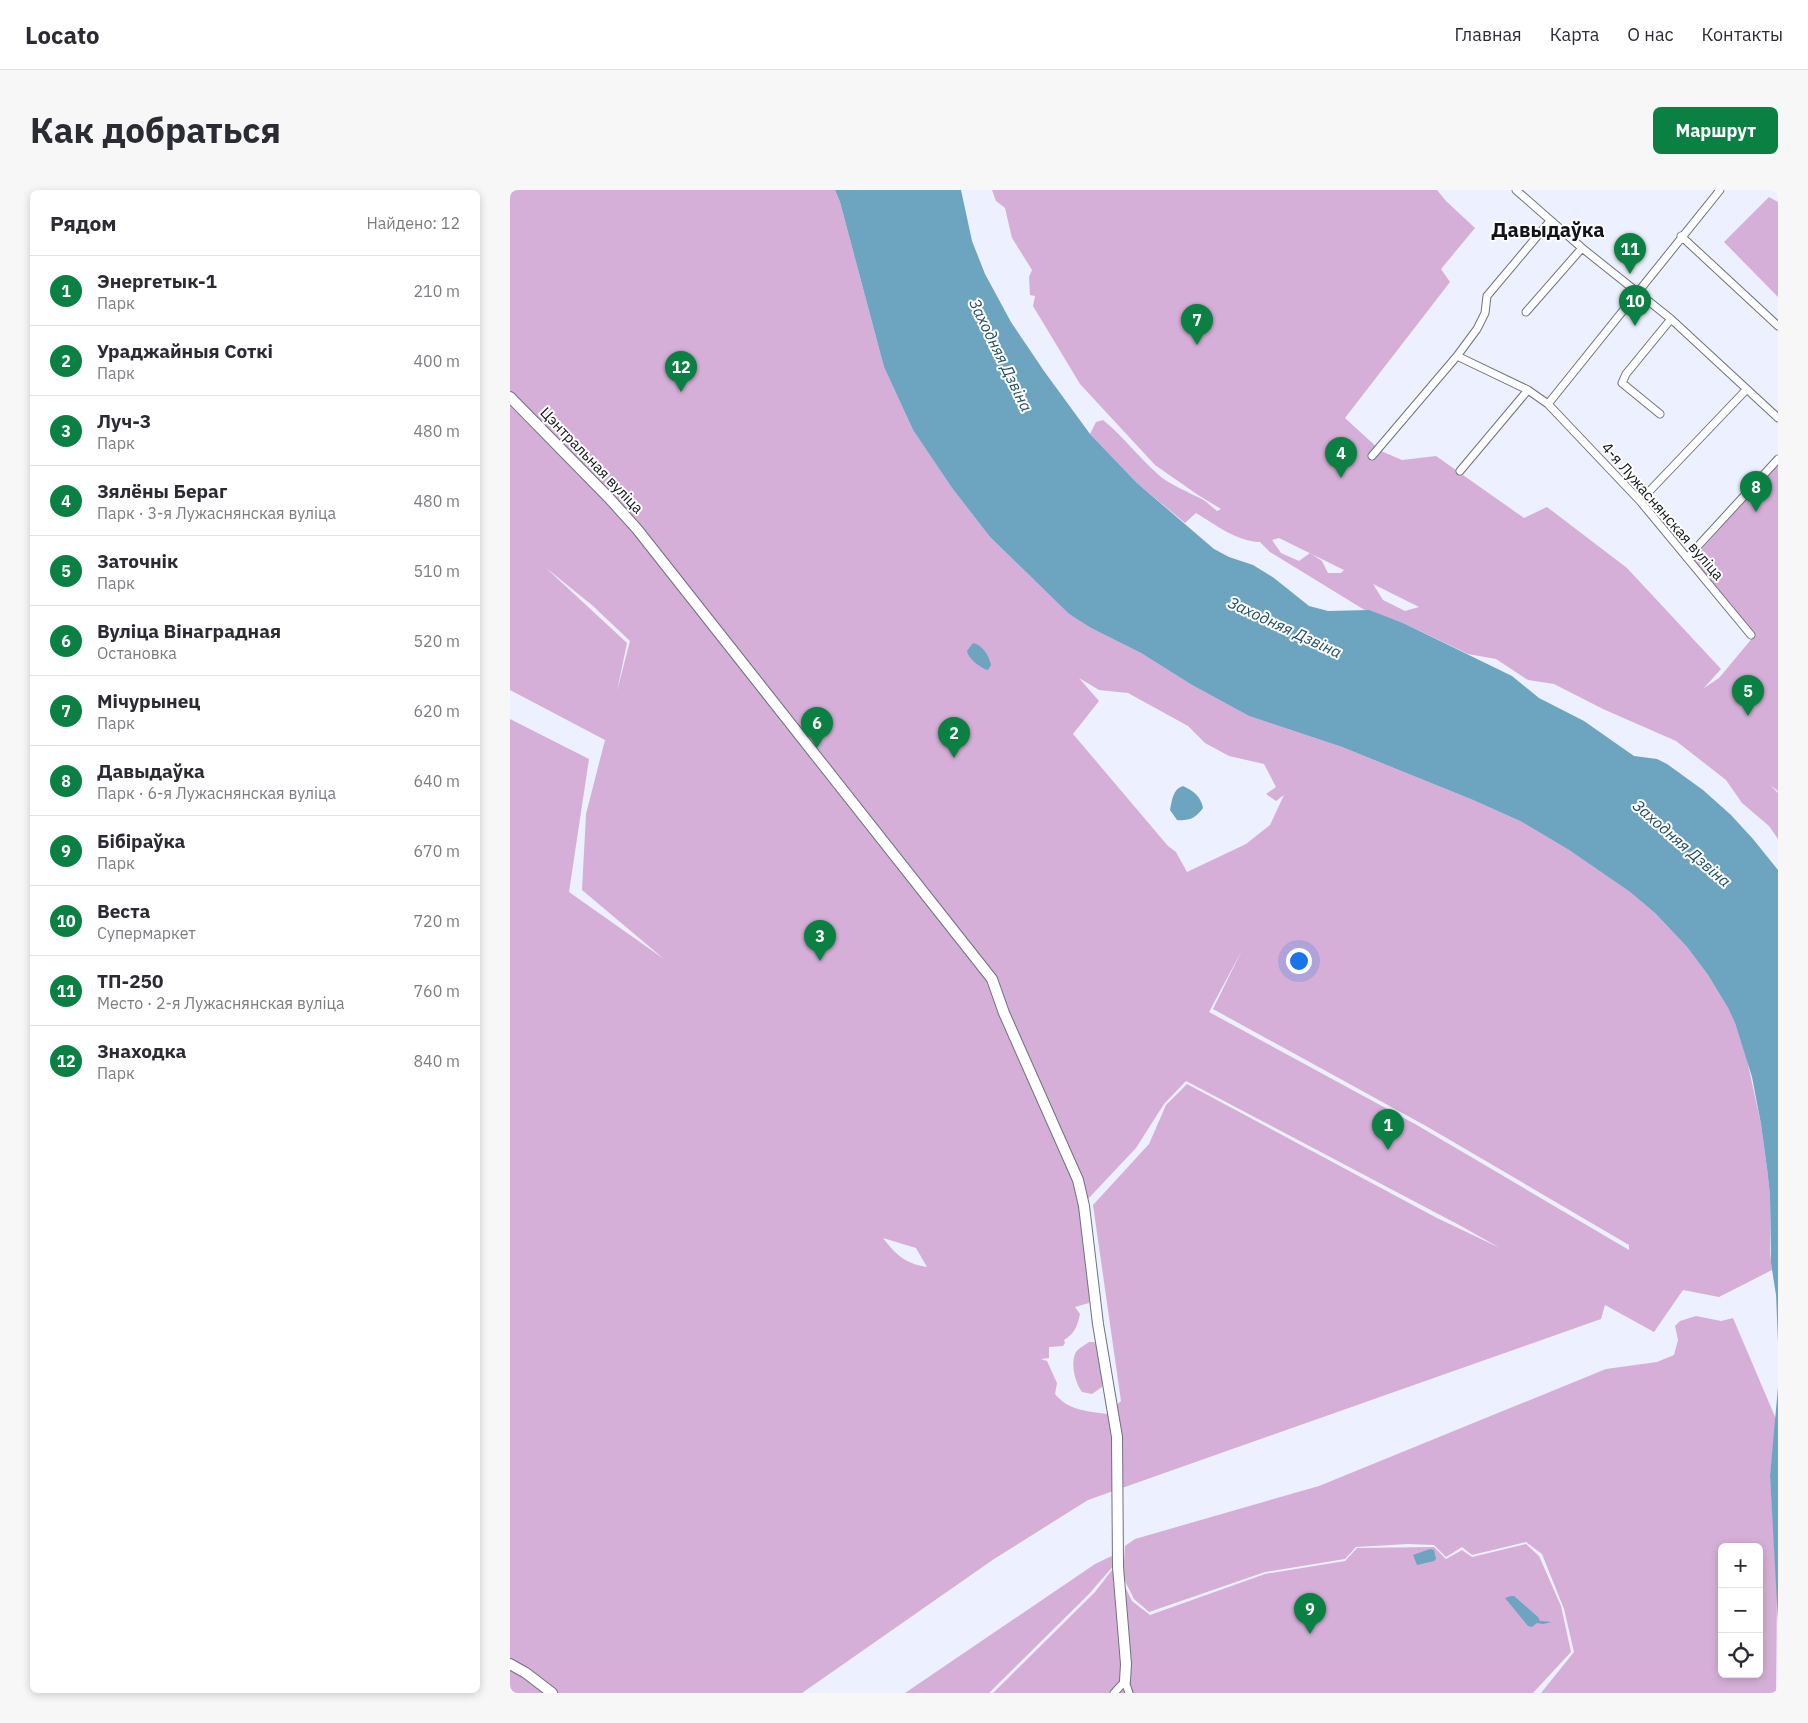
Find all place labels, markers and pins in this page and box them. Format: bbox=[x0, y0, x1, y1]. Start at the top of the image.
pin: 11 bbox=[1614, 233, 1646, 274]
pin: 10 bbox=[1619, 285, 1651, 326]
pin: 7 bbox=[1181, 304, 1213, 345]
pin: 12 bbox=[665, 351, 697, 392]
pin: 4 bbox=[1325, 437, 1357, 478]
pin: 8 bbox=[1740, 471, 1772, 512]
pin: 5 bbox=[1732, 675, 1764, 716]
pin: 6 bbox=[801, 707, 833, 748]
pin: 2 bbox=[938, 717, 970, 758]
pin: 3 bbox=[804, 920, 836, 961]
pin: 1 bbox=[1372, 1109, 1404, 1150]
pin: 9 bbox=[1294, 1593, 1326, 1634]

